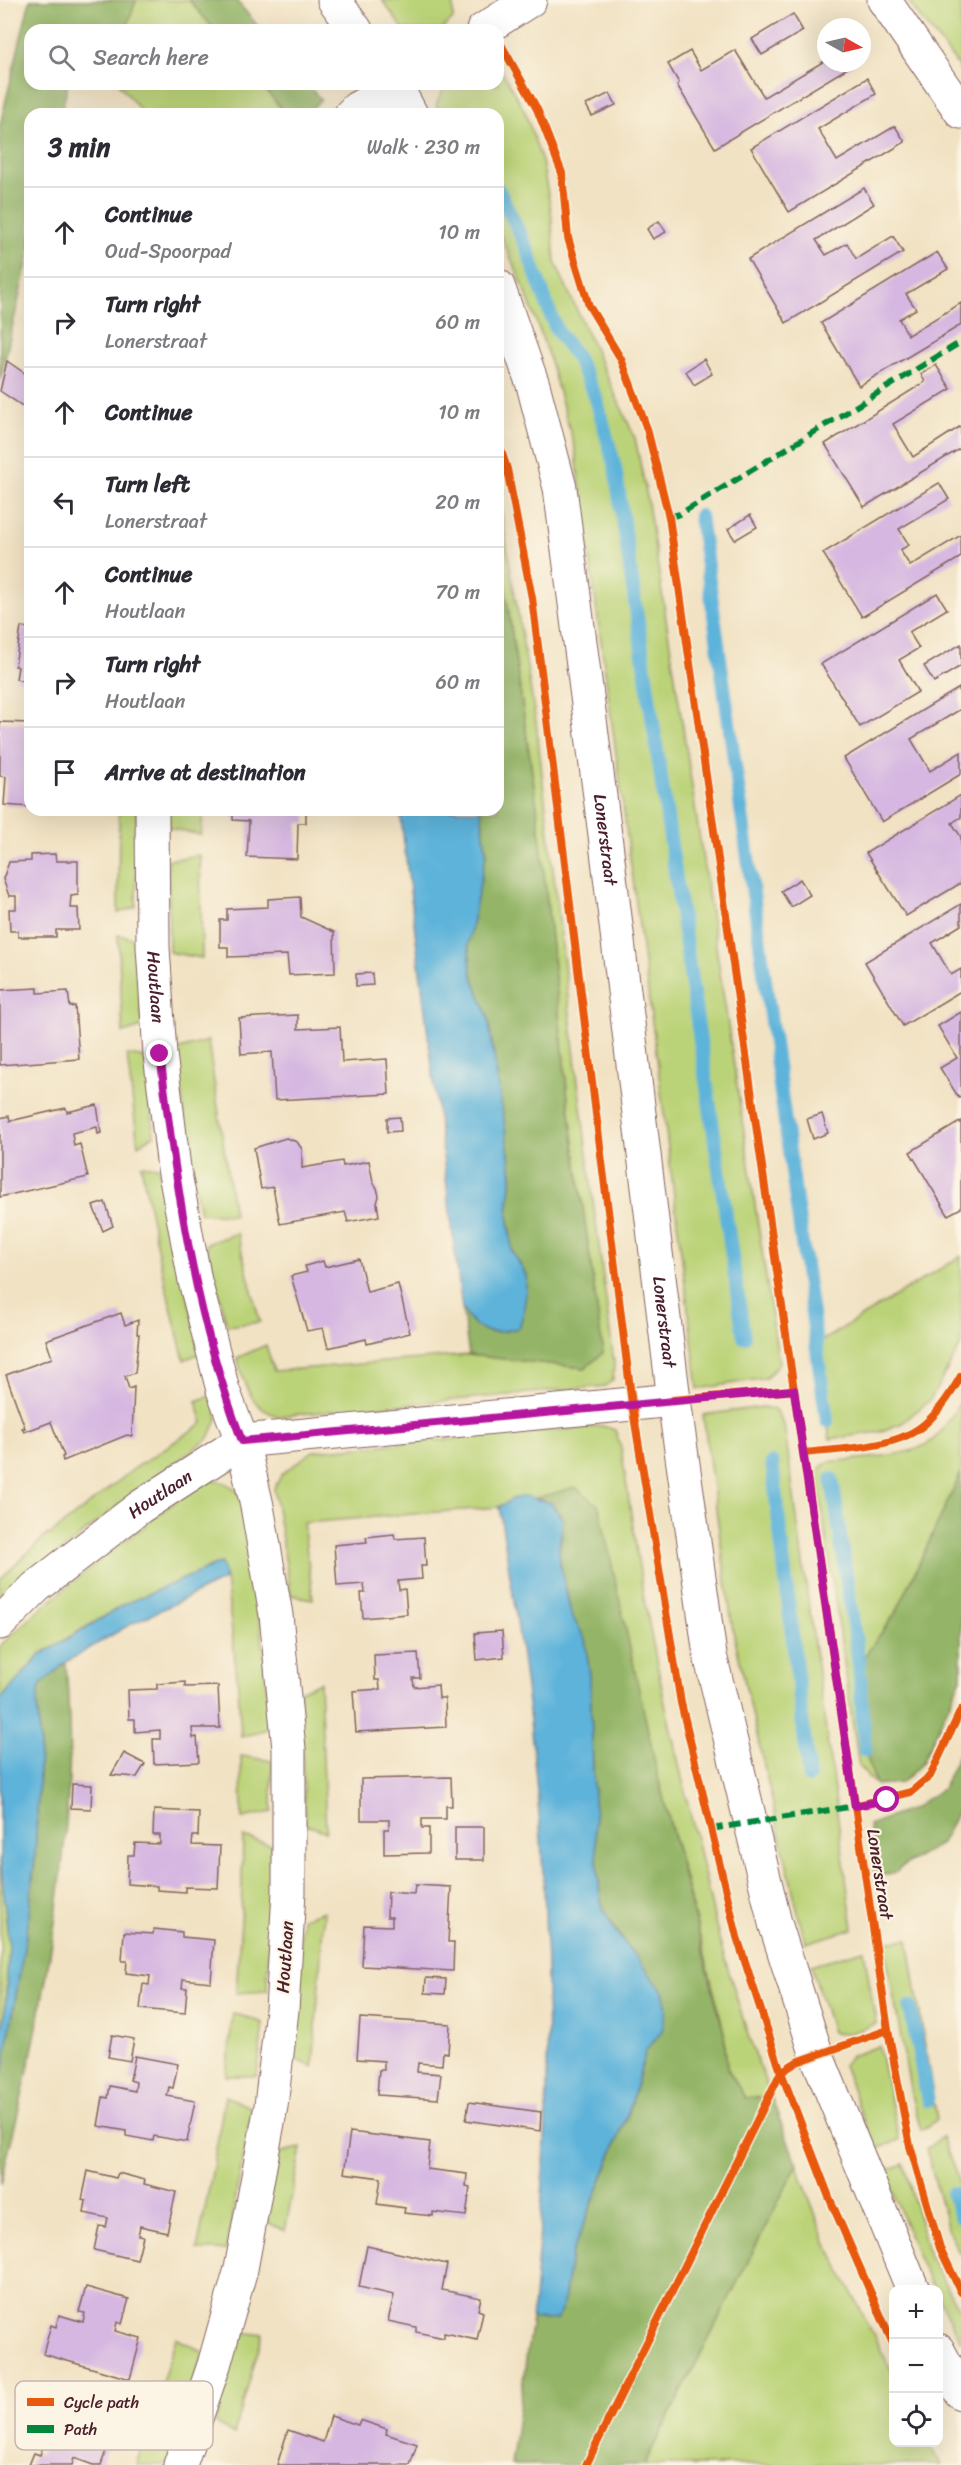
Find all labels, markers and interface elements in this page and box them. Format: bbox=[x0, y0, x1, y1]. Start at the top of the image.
north arrow bbox=[817, 18, 871, 72]
search box bbox=[24, 24, 504, 90]
text: Search here bbox=[93, 38, 209, 77]
icon: search bbox=[45, 41, 78, 74]
text: 3 min bbox=[48, 124, 110, 170]
text: Walk · 230 m bbox=[367, 130, 480, 165]
text: Continue bbox=[105, 195, 193, 234]
text: 10 m bbox=[438, 215, 480, 250]
icon: ahead bbox=[48, 216, 81, 249]
text: Oud-Spoorpad bbox=[105, 234, 231, 269]
text: Turn right bbox=[105, 285, 200, 324]
text: 60 m bbox=[435, 305, 480, 340]
icon: right bbox=[48, 306, 81, 339]
text: Lonerstraat bbox=[105, 324, 207, 359]
text: Continue bbox=[105, 393, 193, 432]
text: 10 m bbox=[438, 395, 480, 430]
icon: ahead bbox=[48, 396, 81, 429]
text: Turn left bbox=[105, 465, 190, 504]
text: 20 m bbox=[435, 485, 480, 520]
icon: left bbox=[48, 486, 81, 519]
text: Lonerstraat bbox=[105, 504, 207, 539]
text: Continue bbox=[105, 555, 193, 594]
text: 70 m bbox=[435, 575, 480, 610]
icon: ahead bbox=[48, 576, 81, 609]
text: Houtlaan bbox=[105, 594, 185, 629]
text: Turn right bbox=[105, 645, 200, 684]
text: 60 m bbox=[435, 665, 480, 700]
icon: right bbox=[48, 666, 81, 699]
text: Houtlaan bbox=[105, 684, 185, 719]
text: Arrive at destination bbox=[105, 753, 306, 792]
icon: arrive bbox=[48, 756, 81, 789]
street label: Lonerstraat bbox=[584, 792, 627, 888]
street label: Houtlaan bbox=[137, 950, 174, 1024]
route end bbox=[146, 1040, 172, 1066]
street label: Lonerstraat bbox=[643, 1274, 686, 1370]
street label: Houtlaan bbox=[120, 1461, 199, 1527]
route start bbox=[873, 1786, 899, 1812]
street label: Lonerstraat bbox=[857, 1826, 903, 1923]
street label: Houtlaan bbox=[267, 1920, 304, 1994]
map controls bbox=[889, 2285, 943, 2447]
button: + bbox=[889, 2285, 943, 2339]
button: − bbox=[889, 2339, 943, 2393]
legend bbox=[15, 2381, 213, 2450]
text: Cycle path bbox=[64, 2388, 139, 2417]
button: locate bbox=[889, 2393, 943, 2447]
text: Path bbox=[64, 2415, 97, 2444]

